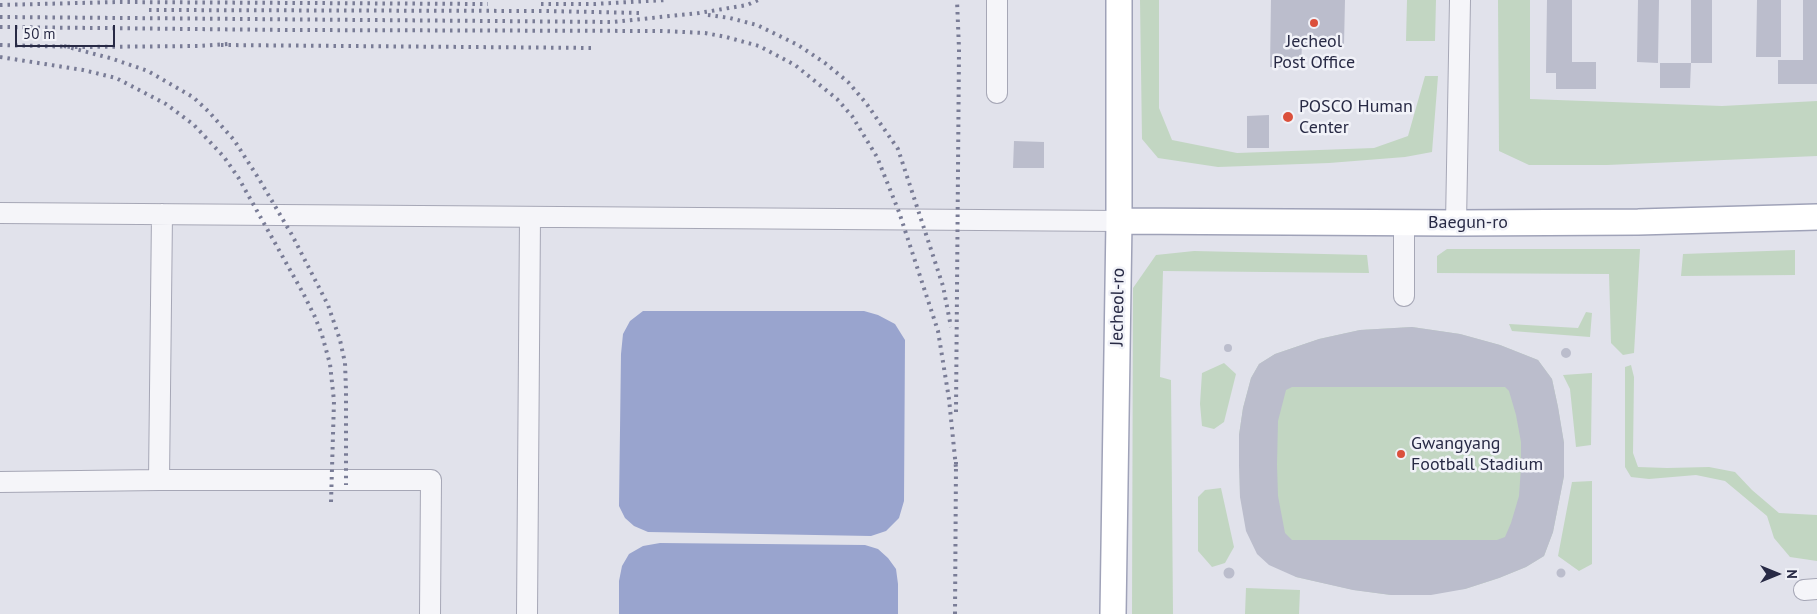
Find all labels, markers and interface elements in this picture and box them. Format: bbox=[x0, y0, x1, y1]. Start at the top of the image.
scale bar bbox=[18, 15, 118, 47]
marker: Jecheol Post Office bbox=[1308, 17, 1320, 29]
text: 50 m bbox=[23, 24, 56, 43]
place label: Jecheol Post Office bbox=[1273, 31, 1355, 74]
place label: POSCO Human Center bbox=[1299, 96, 1413, 138]
marker: POSCO Human Center bbox=[1281, 110, 1295, 124]
street label: Baegun-ro bbox=[1428, 212, 1508, 234]
street label: Jecheol-ro bbox=[1107, 268, 1129, 346]
place label: Gwangyang Football Stadium bbox=[1411, 433, 1543, 476]
marker: Gwangyang Football Stadium bbox=[1395, 448, 1407, 460]
north arrow bbox=[1752, 549, 1802, 599]
text: N bbox=[1783, 569, 1801, 579]

